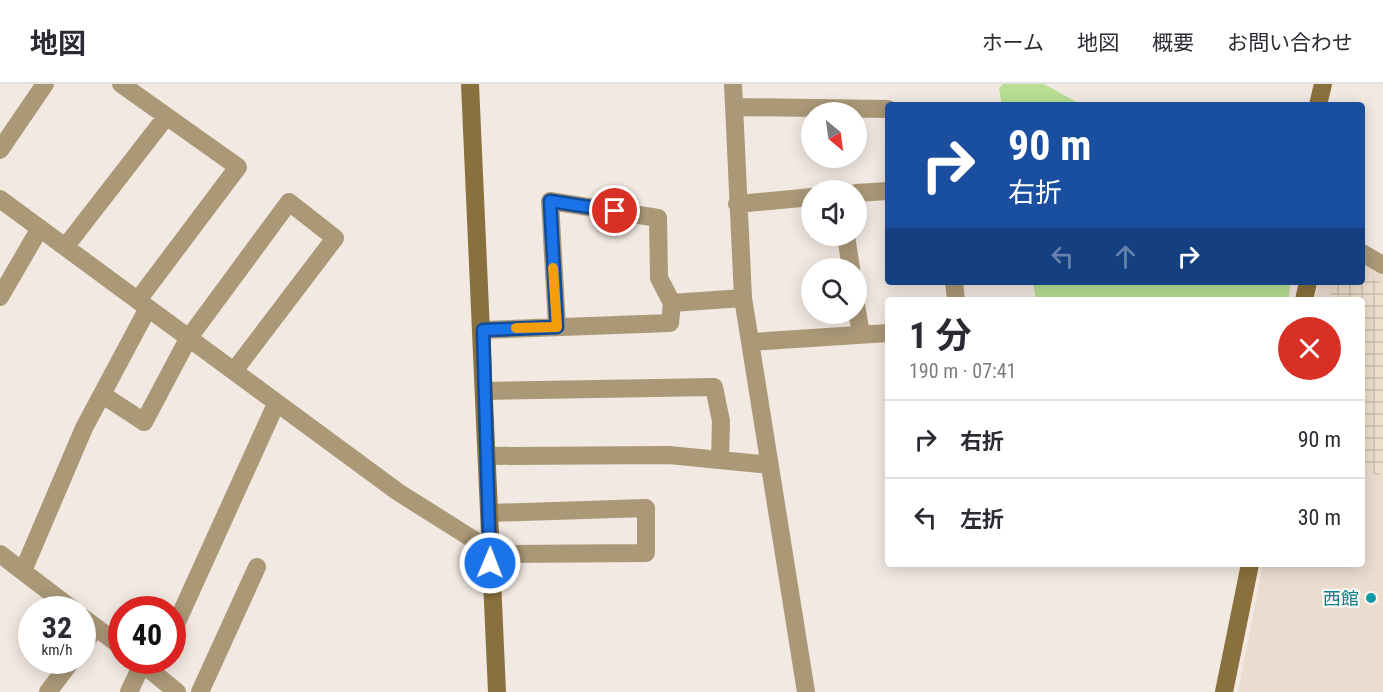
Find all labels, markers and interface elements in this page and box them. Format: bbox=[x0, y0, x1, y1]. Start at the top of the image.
text: 地図 bbox=[30, 27, 86, 60]
text: ホーム bbox=[982, 31, 1044, 55]
text: 地図 bbox=[1077, 31, 1119, 55]
text: 概要 bbox=[1152, 31, 1194, 55]
text: お問い合わせ bbox=[1227, 31, 1353, 55]
north arrow bbox=[801, 102, 867, 168]
map controls bbox=[801, 102, 867, 324]
text: 90 m bbox=[1008, 121, 1091, 170]
icon: right bbox=[909, 126, 987, 204]
text: 右折 bbox=[1008, 177, 1062, 209]
button: sound bbox=[801, 180, 867, 246]
pin bbox=[589, 185, 640, 236]
icon: arrive bbox=[598, 194, 631, 227]
icon: left bbox=[1046, 240, 1079, 273]
icon: ahead bbox=[1109, 240, 1142, 273]
icon: right bbox=[1172, 240, 1205, 273]
button: search bbox=[801, 258, 867, 324]
text: 1 分 bbox=[909, 315, 972, 357]
button: close bbox=[1278, 317, 1341, 380]
text: 190 m · 07:41 bbox=[909, 359, 1016, 383]
icon: right bbox=[909, 423, 942, 456]
text: 90 m bbox=[1298, 427, 1341, 452]
text: 右折 bbox=[960, 429, 1004, 454]
icon: left bbox=[909, 501, 942, 534]
text: 30 m bbox=[1298, 505, 1341, 530]
text: 左折 bbox=[960, 507, 1004, 532]
position arrow bbox=[458, 531, 522, 595]
place label: 西館 bbox=[1323, 588, 1359, 609]
marker: 西館 bbox=[1364, 591, 1378, 605]
speed limit sign: 40 bbox=[108, 596, 186, 674]
text: 32 bbox=[42, 610, 72, 645]
text: km/h bbox=[42, 641, 72, 659]

